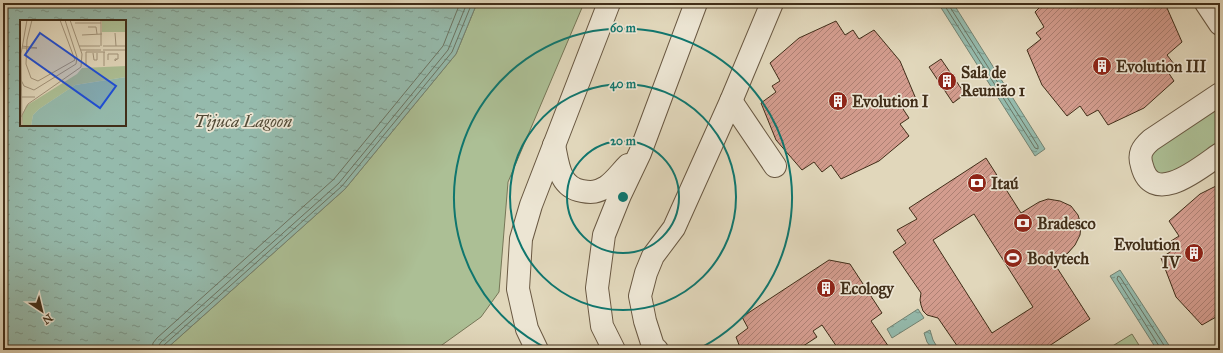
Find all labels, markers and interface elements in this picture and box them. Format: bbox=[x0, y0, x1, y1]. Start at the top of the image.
inset map bbox=[20, 20, 126, 126]
text: 60 m bbox=[610, 21, 637, 35]
building icon: Evolution III bbox=[1091, 55, 1113, 77]
place label: Evolution III bbox=[1116, 57, 1207, 76]
place label: Sala de Reunião 1 bbox=[961, 63, 1026, 100]
building icon: Sala de Reunião 1 bbox=[936, 70, 958, 92]
text: 40 m bbox=[610, 77, 637, 92]
building icon: Evolution I bbox=[827, 90, 849, 112]
place label: Evolution I bbox=[852, 92, 929, 111]
water label: Tijuca Lagoon bbox=[194, 111, 292, 132]
text: 20 m bbox=[610, 134, 637, 148]
bank icon: Itaú bbox=[966, 172, 988, 194]
place label: Itaú bbox=[991, 174, 1019, 193]
centre of rings bbox=[616, 190, 630, 204]
bank icon: Bradesco bbox=[1012, 212, 1034, 234]
place label: Bradesco bbox=[1037, 214, 1096, 233]
place label: Evolution IV bbox=[1114, 235, 1181, 272]
building icon: Evolution IV bbox=[1183, 242, 1205, 264]
sports icon: Bodytech bbox=[1002, 247, 1024, 269]
place label: Bodytech bbox=[1027, 249, 1089, 269]
building icon: Ecology bbox=[815, 277, 837, 299]
place label: Ecology bbox=[840, 279, 895, 299]
north arrow bbox=[22, 291, 62, 331]
text: N bbox=[39, 311, 55, 327]

